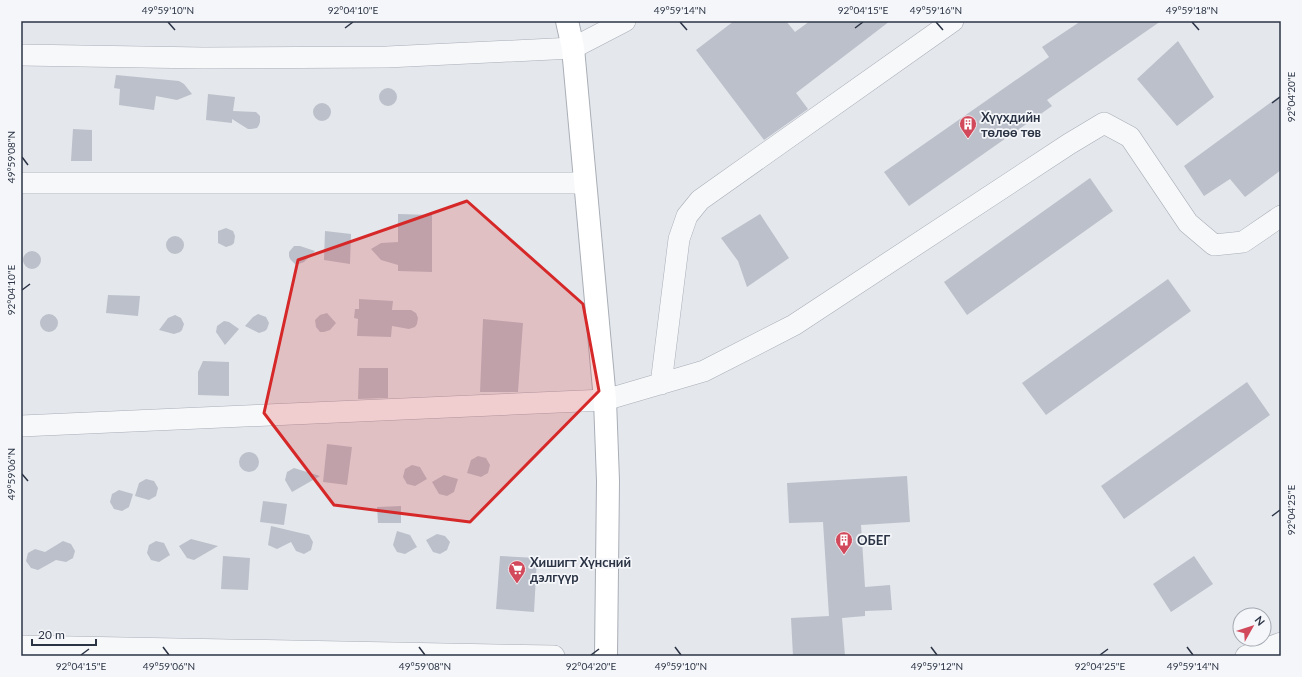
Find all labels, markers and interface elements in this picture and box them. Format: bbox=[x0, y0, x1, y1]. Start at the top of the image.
text: 49°59'10"N bbox=[142, 4, 194, 16]
text: 92°04'10"E bbox=[328, 4, 378, 16]
text: 49°59'14"N bbox=[654, 4, 706, 16]
text: 92°04'15"E bbox=[838, 4, 888, 16]
text: 49°59'16"N bbox=[910, 4, 962, 16]
text: 49°59'18"N bbox=[1166, 4, 1218, 16]
text: 92°04'20"E bbox=[1285, 72, 1297, 122]
place label: Хүүхдийн төлөө төв bbox=[981, 109, 1042, 140]
building icon: Хүүхдийн төлөө төв bbox=[958, 114, 978, 139]
text: 49°59'08"N bbox=[5, 131, 17, 183]
text: 92°04'10"E bbox=[5, 265, 17, 315]
text: 49°59'06"N bbox=[5, 448, 17, 500]
text: 92°04'25"E bbox=[1285, 485, 1297, 535]
building icon: ОБЕГ bbox=[834, 530, 854, 555]
place label: ОБЕГ bbox=[857, 532, 890, 548]
place label: Хишигт Хүнсний дэлгүүр bbox=[530, 554, 631, 585]
supermarket icon: Хишигт Хүнсний дэлгүүр bbox=[507, 559, 527, 584]
north arrow bbox=[1232, 607, 1272, 647]
text: N bbox=[1252, 613, 1268, 628]
scale bar bbox=[32, 621, 96, 647]
text: 20 m bbox=[38, 627, 65, 642]
text: 92°04'15"E bbox=[56, 660, 106, 672]
text: 49°59'06"N bbox=[143, 660, 195, 672]
text: 49°59'08"N bbox=[399, 660, 451, 672]
text: 92°04'20"E bbox=[566, 660, 616, 672]
text: 49°59'10"N bbox=[655, 660, 707, 672]
text: 49°59'12"N bbox=[911, 660, 963, 672]
text: 92°04'25"E bbox=[1075, 660, 1125, 672]
text: 49°59'14"N bbox=[1167, 660, 1219, 672]

